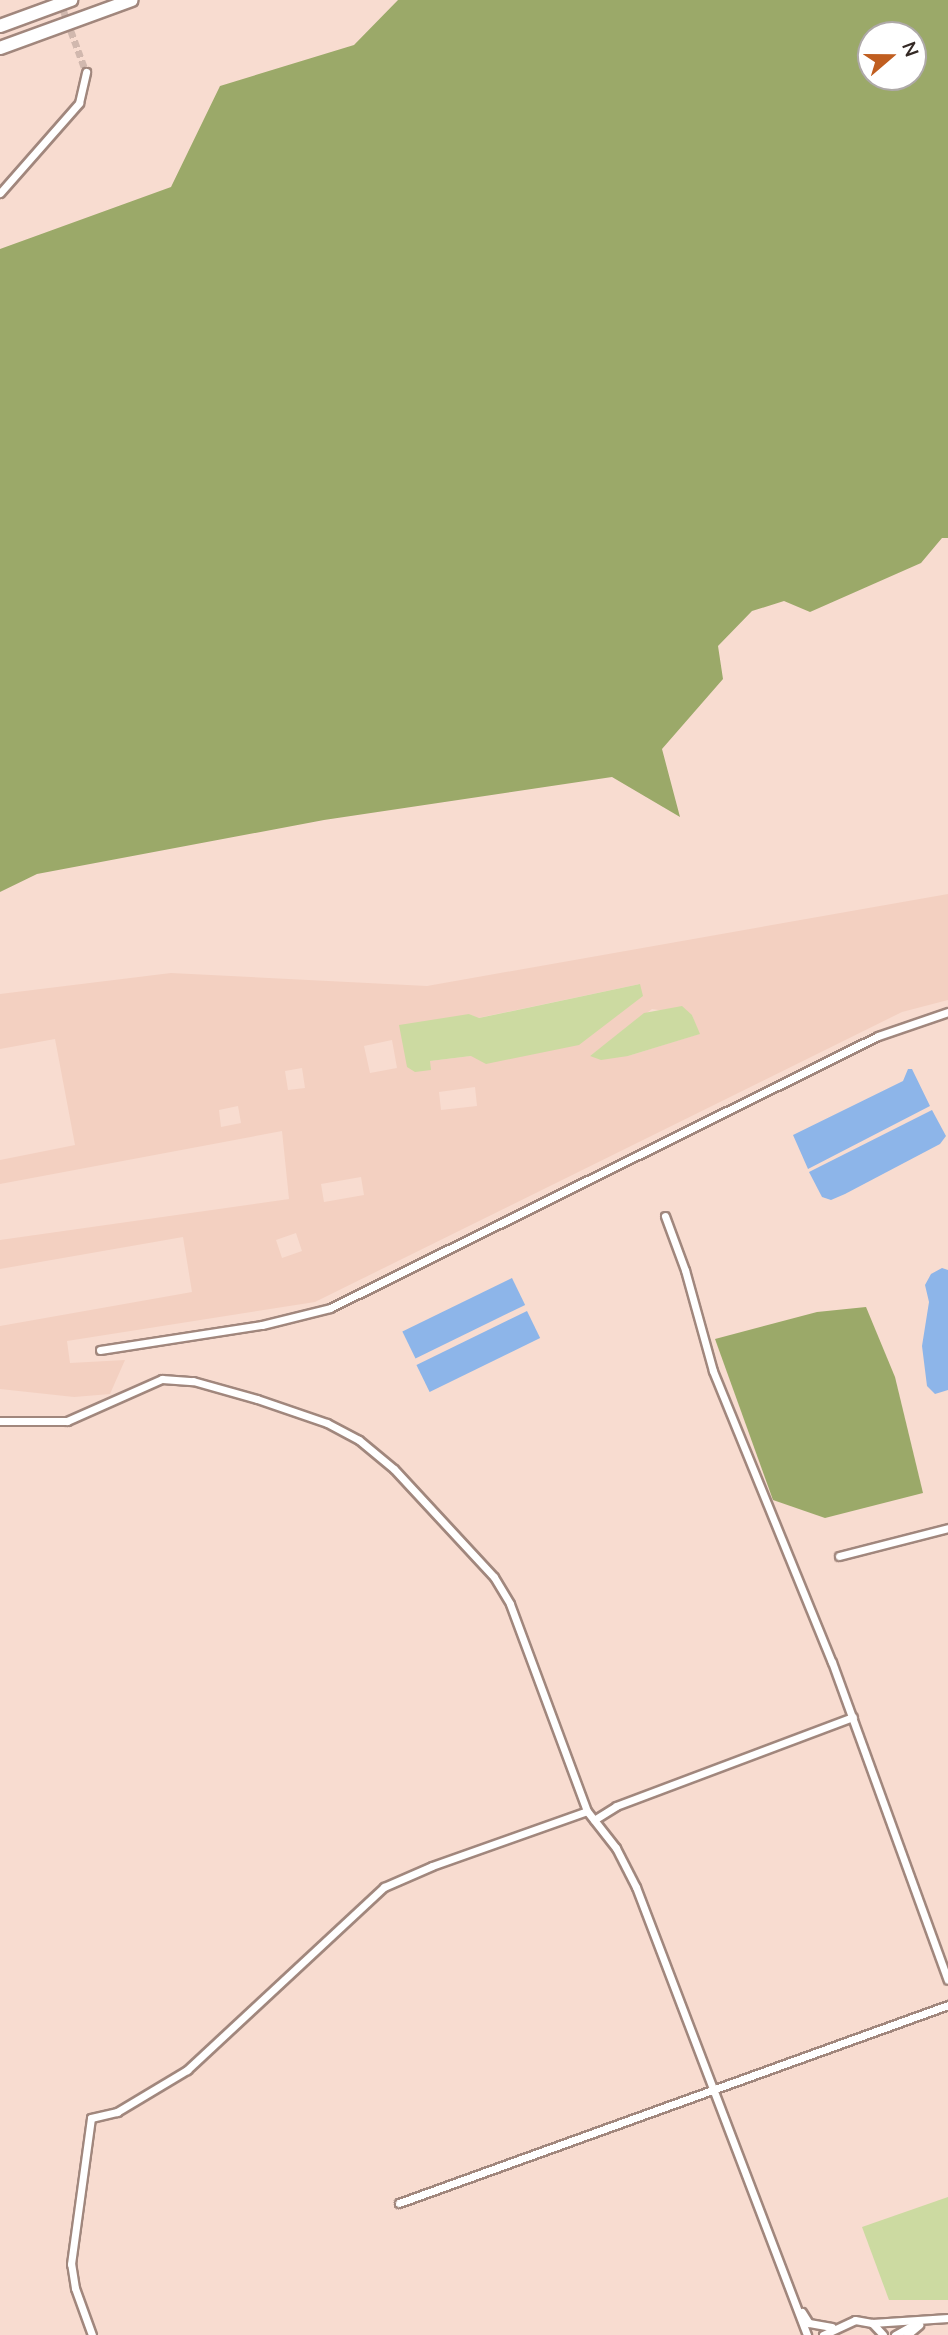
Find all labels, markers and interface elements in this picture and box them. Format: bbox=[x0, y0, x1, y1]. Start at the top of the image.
north arrow bbox=[857, 21, 927, 91]
text: N bbox=[895, 38, 925, 61]

